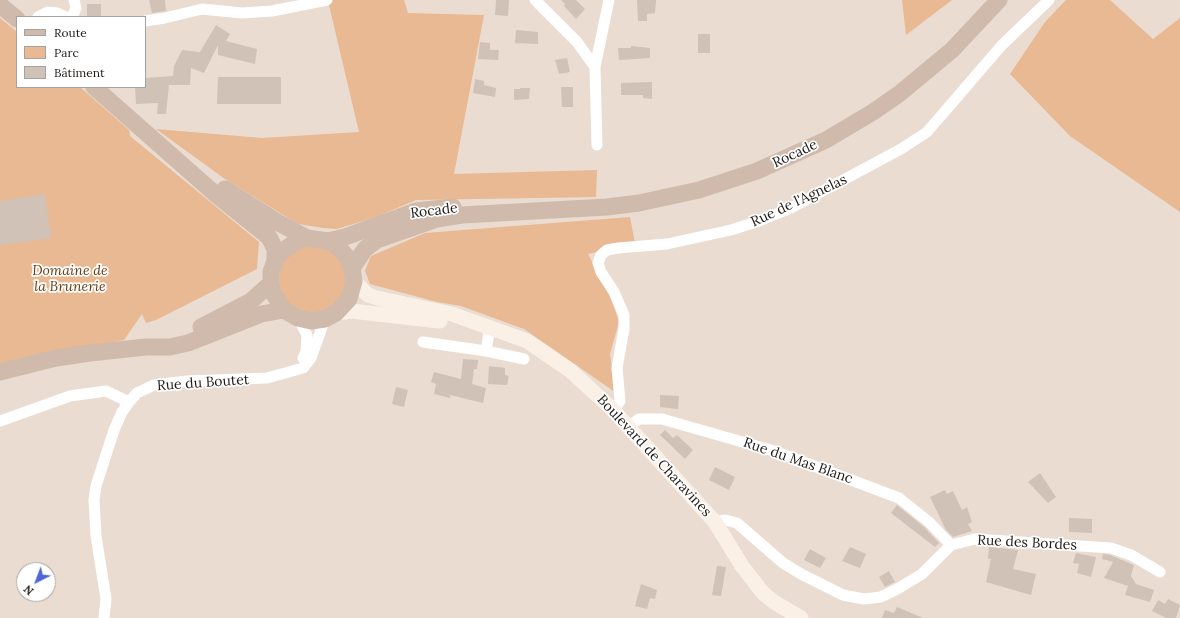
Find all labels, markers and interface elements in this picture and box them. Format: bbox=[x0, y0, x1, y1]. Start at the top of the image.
legend bbox=[16, 16, 146, 88]
text: Route bbox=[54, 25, 87, 40]
text: Parc bbox=[54, 45, 79, 60]
text: Bâtiment bbox=[54, 65, 105, 80]
street label: Rocade bbox=[770, 136, 820, 172]
street label: Rue de l'Agnelas bbox=[748, 171, 850, 231]
street label: Rocade bbox=[409, 200, 459, 222]
park label: Domaine de la Brunerie bbox=[32, 263, 108, 296]
street label: Rue du Boutet bbox=[156, 371, 250, 395]
street label: Boulevard de Charavines bbox=[593, 392, 715, 520]
street label: Rue du Mas Blanc bbox=[741, 434, 855, 488]
street label: Rue des Bordes bbox=[977, 532, 1077, 554]
north arrow bbox=[16, 562, 56, 602]
text: N bbox=[21, 582, 36, 598]

